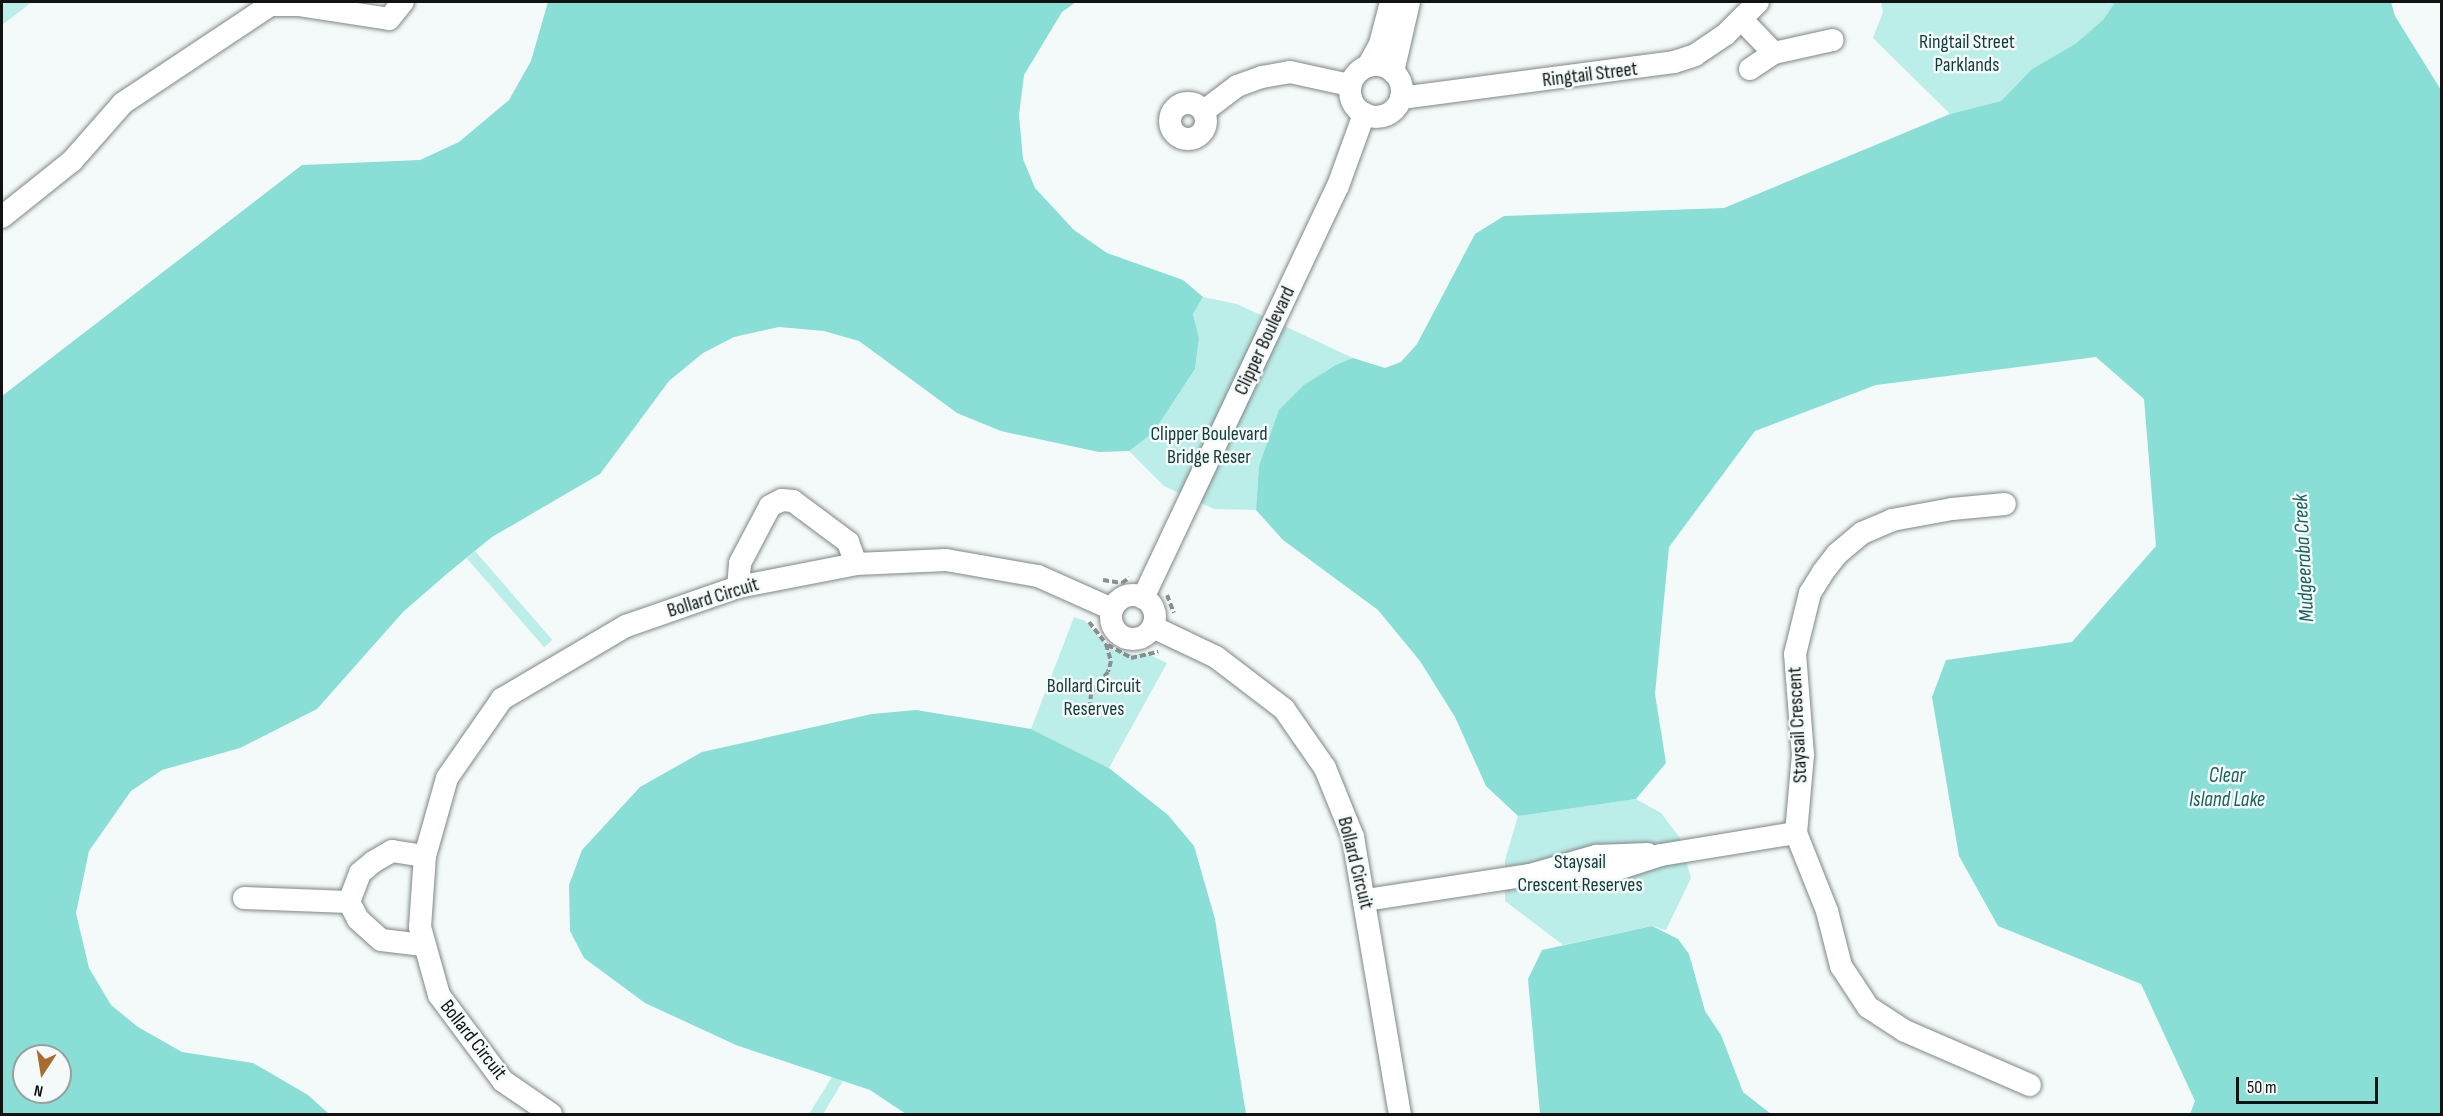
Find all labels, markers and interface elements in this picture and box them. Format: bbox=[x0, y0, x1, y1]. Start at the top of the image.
park label: Ringtail Street Parklands bbox=[1919, 31, 2015, 78]
street label: Ringtail Street bbox=[1541, 57, 1639, 93]
street label: Clipper Boulevard bbox=[1229, 283, 1301, 399]
park label: Clipper Boulevard Bridge Reser bbox=[1150, 423, 1268, 470]
water label: Mudgeeraba Creek bbox=[2288, 493, 2320, 623]
street label: Bollard Circuit bbox=[664, 573, 762, 623]
street label: Staysail Crescent bbox=[1783, 666, 1813, 784]
park label: Bollard Circuit Reserves bbox=[1047, 674, 1141, 721]
water label: Clear Island Lake bbox=[2189, 763, 2265, 813]
street label: Bollard Circuit bbox=[1332, 814, 1378, 912]
park label: Staysail Crescent Reserves bbox=[1517, 850, 1643, 897]
street label: Bollard Circuit bbox=[435, 995, 511, 1085]
north arrow bbox=[12, 1044, 72, 1104]
scale bar bbox=[2239, 1065, 2382, 1103]
text: 50 m bbox=[2247, 1077, 2277, 1098]
text: N bbox=[32, 1080, 45, 1100]

